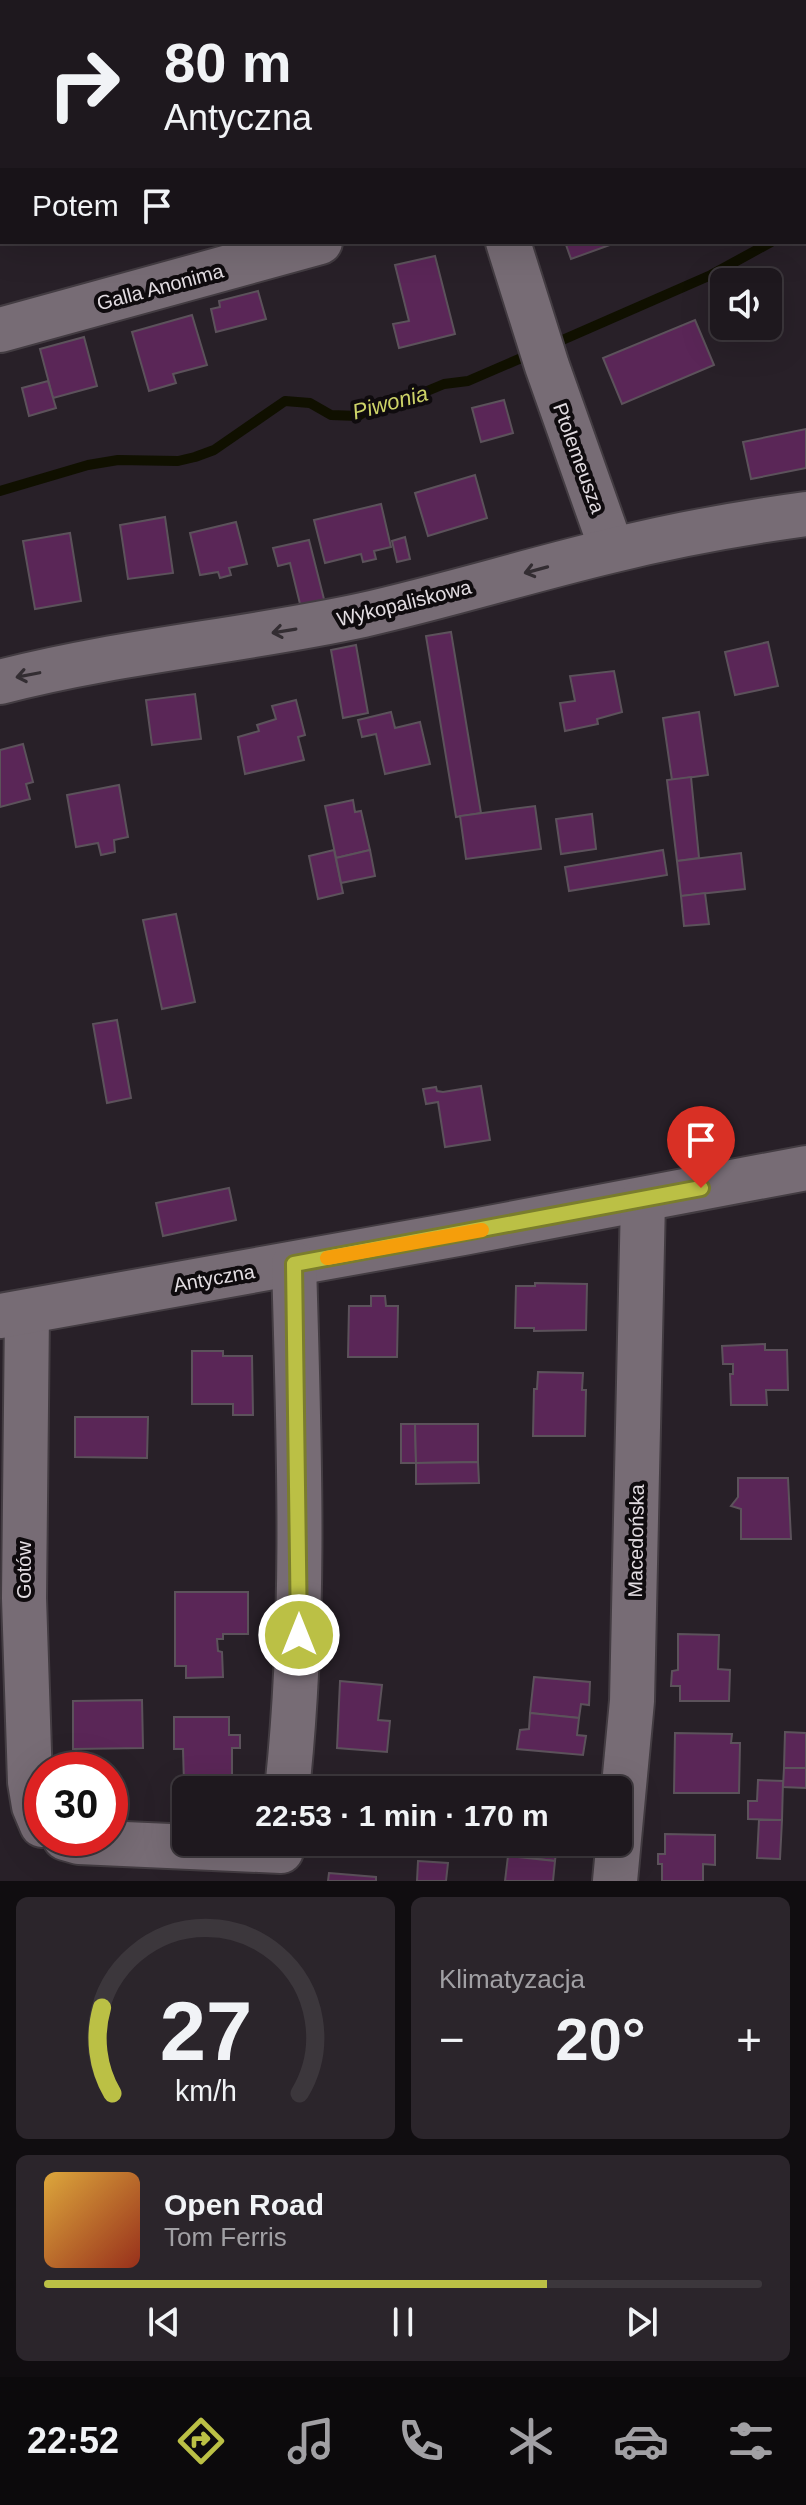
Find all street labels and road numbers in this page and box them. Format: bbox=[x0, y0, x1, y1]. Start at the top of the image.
street label: Galla Anonima bbox=[94, 259, 227, 314]
street label: Ptolemeusza bbox=[549, 400, 609, 517]
street label: Wykopaliskowa bbox=[335, 575, 474, 630]
street label: Antyczna bbox=[172, 1260, 257, 1296]
street label: Macedońska bbox=[624, 1483, 648, 1598]
street label: Gotów bbox=[13, 1541, 35, 1599]

